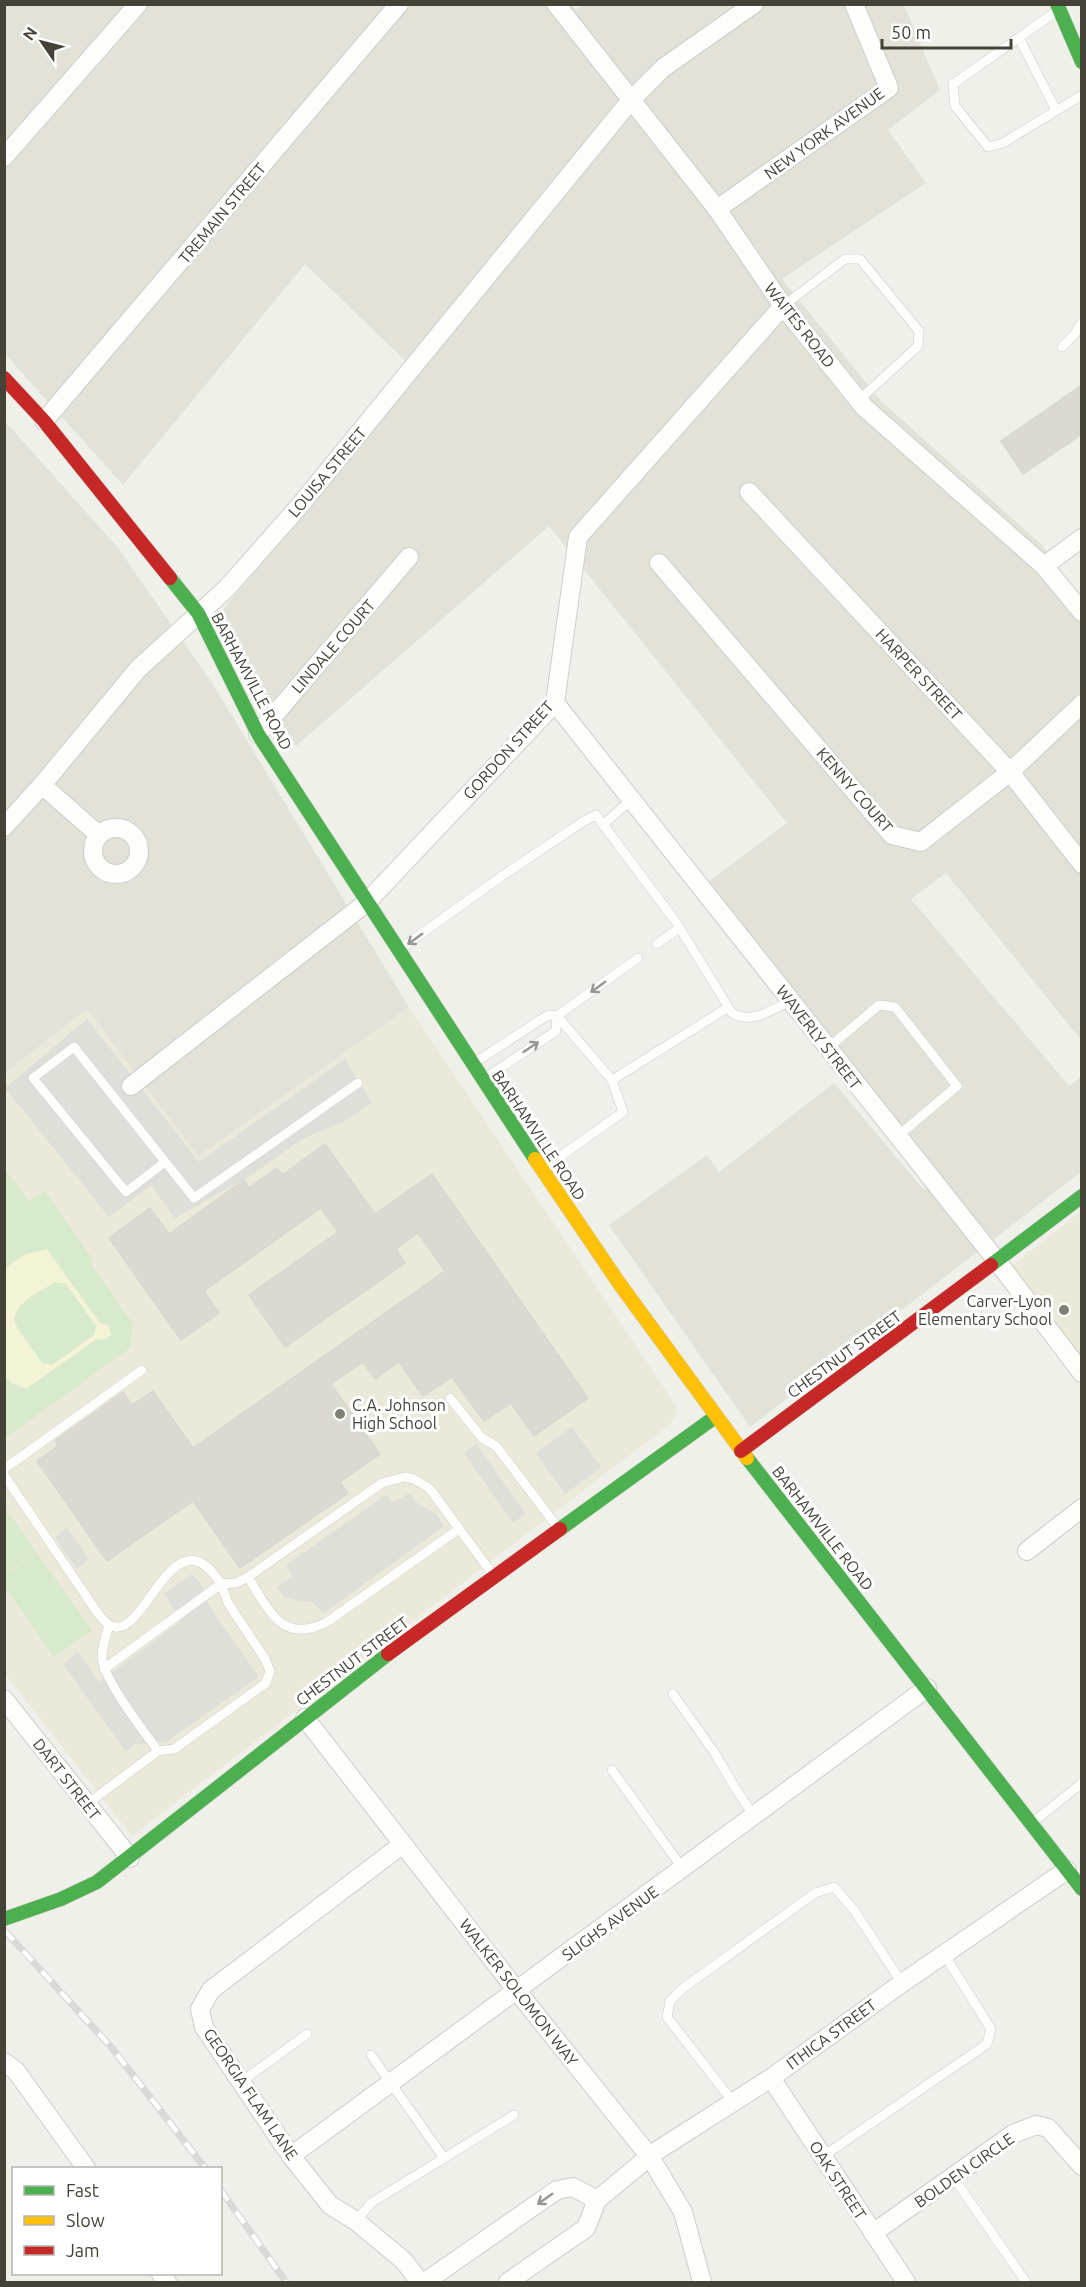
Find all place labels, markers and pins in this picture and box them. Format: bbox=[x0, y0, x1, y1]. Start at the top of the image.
place label: Carver-Lyon Elementary School bbox=[918, 1292, 1052, 1328]
marker: Carver-Lyon Elementary School bbox=[1057, 1303, 1071, 1317]
place label: C.A. Johnson High School bbox=[352, 1396, 446, 1432]
marker: C.A. Johnson High School bbox=[333, 1407, 347, 1421]

